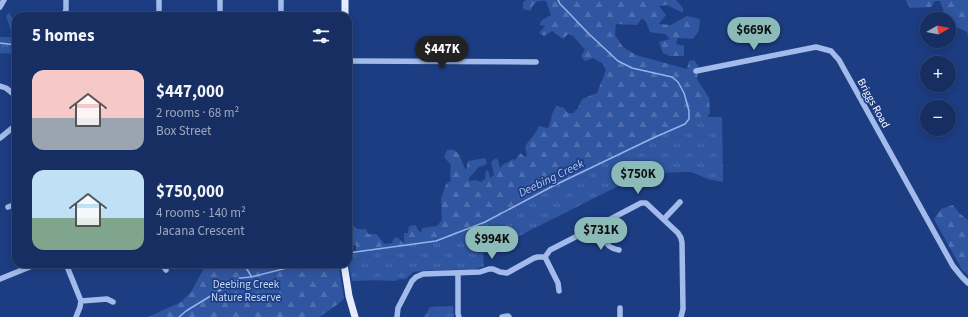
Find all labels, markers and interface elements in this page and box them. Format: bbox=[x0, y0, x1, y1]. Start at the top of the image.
north arrow bbox=[920, 12, 956, 48]
map controls bbox=[920, 12, 956, 136]
pin: $669K bbox=[726, 17, 782, 51]
text: $669K bbox=[736, 21, 772, 39]
text: 5 homes bbox=[32, 24, 94, 48]
icon: filters bbox=[310, 25, 332, 47]
pin: $447K bbox=[414, 36, 470, 70]
text: $447K bbox=[424, 40, 460, 58]
button: + bbox=[920, 56, 956, 92]
street label: Briggs Road bbox=[854, 76, 893, 131]
text: $447,000 bbox=[156, 80, 224, 104]
icon: home bbox=[64, 86, 112, 134]
button: − bbox=[920, 100, 956, 136]
text: 2 rooms · 68 m² bbox=[156, 104, 239, 122]
text: Box Street bbox=[156, 122, 211, 140]
water label: Deebing Creek bbox=[516, 155, 587, 202]
pin: $750K bbox=[610, 161, 666, 195]
text: $750K bbox=[620, 165, 656, 183]
text: $750,000 bbox=[156, 180, 224, 204]
icon: home bbox=[64, 186, 112, 234]
text: 4 rooms · 140 m² bbox=[156, 204, 246, 222]
pin: $731K bbox=[573, 217, 629, 251]
text: $731K bbox=[583, 221, 619, 239]
text: Jacana Crescent bbox=[156, 222, 245, 240]
pin: $994K bbox=[464, 226, 520, 260]
text: $994K bbox=[474, 230, 510, 248]
park label: Deebing Creek Nature Reserve bbox=[211, 277, 281, 305]

